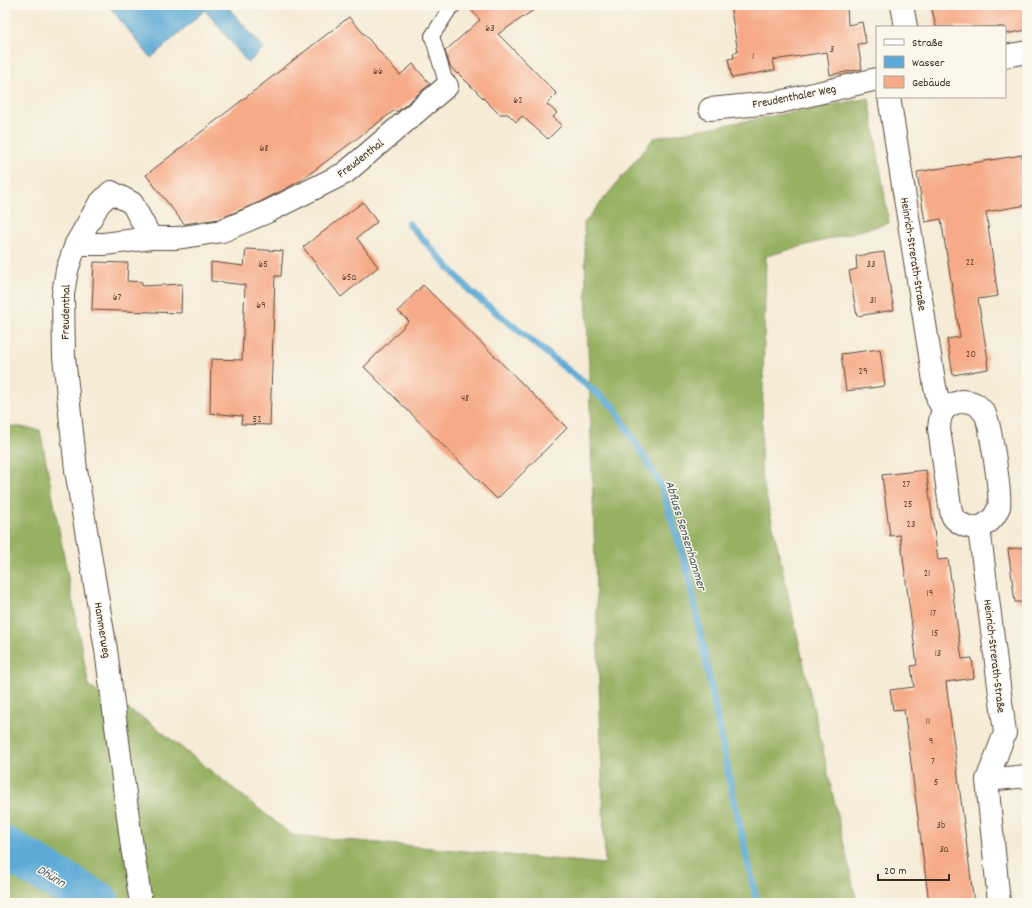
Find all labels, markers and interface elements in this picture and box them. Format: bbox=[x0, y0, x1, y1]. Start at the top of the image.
house number: 63 bbox=[485, 22, 495, 36]
legend bbox=[876, 26, 1006, 98]
text: Straße bbox=[912, 35, 943, 52]
house number: 3 bbox=[830, 43, 834, 57]
house number: 1 bbox=[752, 50, 754, 64]
text: Wasser bbox=[912, 55, 945, 72]
house number: 66 bbox=[373, 65, 383, 79]
text: Gebäude bbox=[912, 75, 951, 92]
street label: Freudenthaler Weg bbox=[751, 81, 838, 114]
house number: 62 bbox=[513, 94, 523, 108]
street label: Freudenthal bbox=[334, 135, 388, 183]
house number: 68 bbox=[260, 142, 268, 156]
street label: Heinrich-Strerath-Straße bbox=[895, 196, 930, 312]
house number: 22 bbox=[966, 256, 974, 270]
house number: 65 bbox=[258, 258, 268, 272]
house number: 33 bbox=[867, 258, 875, 272]
house number: 65a bbox=[342, 271, 356, 285]
street label: Freudenthal bbox=[58, 284, 75, 340]
house number: 67 bbox=[113, 291, 122, 305]
house number: 31 bbox=[870, 294, 876, 308]
house number: 69 bbox=[256, 299, 266, 313]
house number: 20 bbox=[966, 348, 976, 362]
house number: 29 bbox=[859, 365, 867, 379]
house number: 48 bbox=[461, 392, 469, 406]
house number: 52 bbox=[253, 413, 262, 427]
house number: 27 bbox=[902, 478, 910, 492]
water label: Abfluss Sensenhammer bbox=[659, 479, 711, 595]
house number: 25 bbox=[904, 498, 913, 512]
house number: 23 bbox=[907, 518, 915, 532]
house number: 21 bbox=[924, 567, 930, 581]
house number: 19 bbox=[927, 587, 933, 601]
street label: Heinrich-Strerath-Straße bbox=[978, 598, 1009, 714]
street label: Hammerweg bbox=[89, 601, 114, 659]
house number: 17 bbox=[930, 607, 936, 621]
house number: 15 bbox=[932, 627, 939, 641]
house number: 13 bbox=[935, 647, 941, 661]
house number: 11 bbox=[926, 715, 930, 729]
house number: 9 bbox=[929, 735, 933, 749]
house number: 7 bbox=[931, 755, 935, 769]
house number: 5 bbox=[934, 776, 939, 790]
house number: 3b bbox=[937, 819, 945, 833]
house number: 3a bbox=[939, 843, 949, 857]
scale bar bbox=[878, 856, 949, 882]
water label: Dhünn bbox=[33, 861, 69, 894]
text: 20 m bbox=[884, 863, 907, 880]

